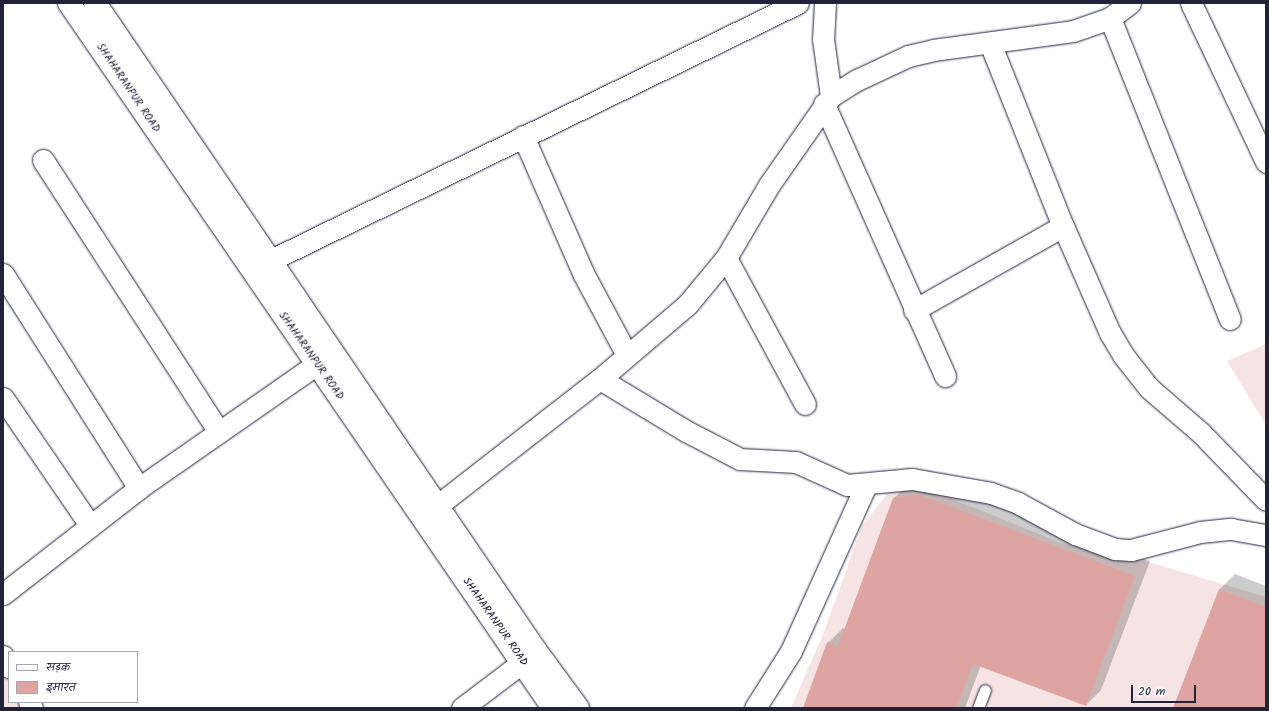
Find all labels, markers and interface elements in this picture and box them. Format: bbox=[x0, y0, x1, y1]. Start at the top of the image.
street label: SHAHARANPUR ROAD bbox=[93, 41, 163, 135]
street label: SHAHARANPUR ROAD bbox=[276, 309, 346, 403]
street label: SHAHARANPUR ROAD bbox=[460, 575, 530, 669]
legend bbox=[8, 651, 138, 703]
text: सड़क bbox=[46, 658, 70, 677]
scale bar bbox=[1133, 677, 1198, 703]
text: इमारत bbox=[46, 678, 76, 697]
text: 20 m bbox=[1138, 682, 1165, 701]

